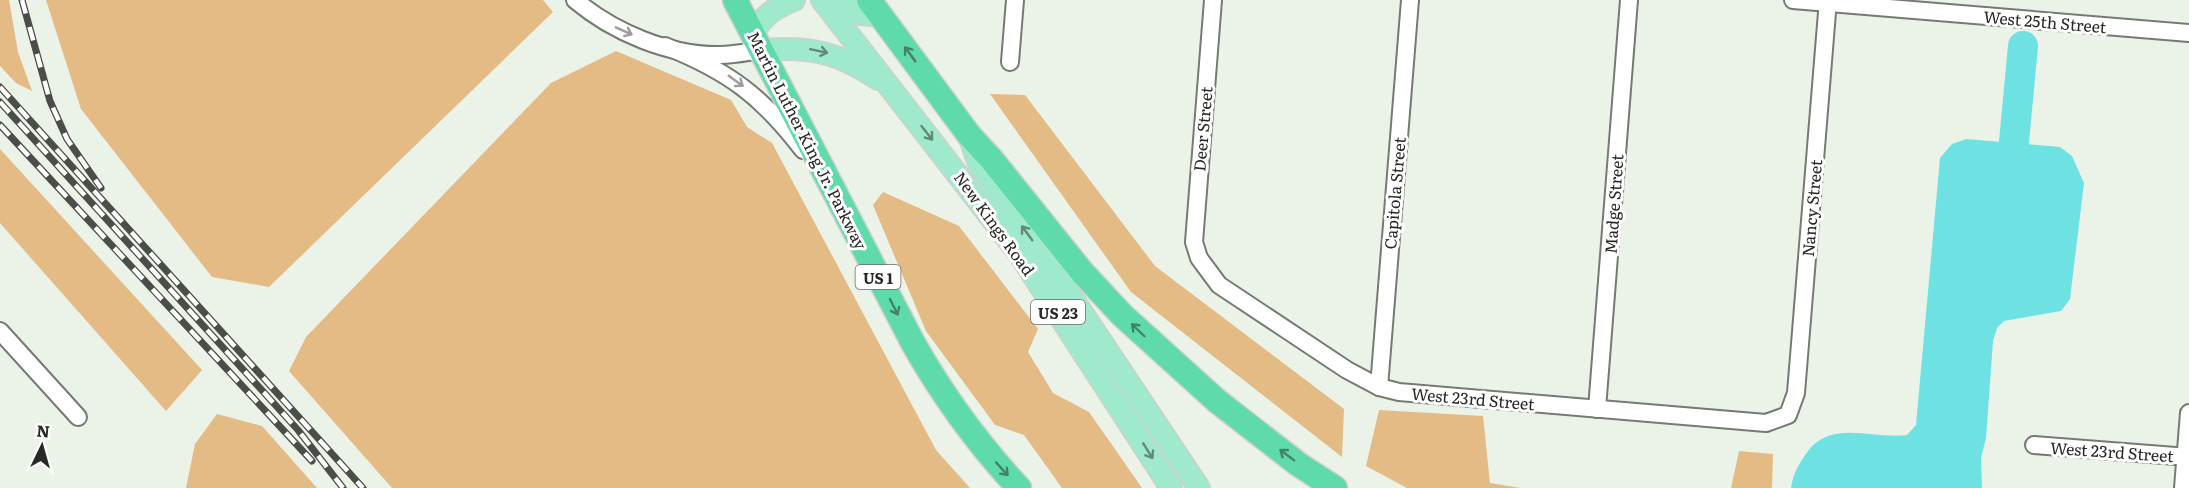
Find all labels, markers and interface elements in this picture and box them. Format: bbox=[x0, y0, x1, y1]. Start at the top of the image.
street label: West 25th Street bbox=[1983, 4, 2108, 38]
one-way arrow bbox=[615, 25, 633, 37]
street label: Martin Luther King Jr. Parkway bbox=[742, 27, 874, 254]
one-way arrow bbox=[809, 46, 829, 57]
one-way arrow bbox=[904, 46, 916, 62]
one-way arrow bbox=[728, 74, 744, 87]
street label: Deer Street bbox=[1186, 85, 1218, 173]
one-way arrow bbox=[921, 125, 934, 141]
street label: Capitola Street bbox=[1377, 135, 1411, 250]
street label: Madge Street bbox=[1598, 153, 1628, 255]
street label: Nancy Street bbox=[1795, 158, 1827, 258]
street label: New Kings Road bbox=[949, 166, 1041, 280]
one-way arrow bbox=[1021, 226, 1033, 242]
road number: US 1 bbox=[856, 265, 900, 289]
one-way arrow bbox=[889, 298, 900, 316]
road number: US 23 bbox=[1031, 300, 1085, 324]
one-way arrow bbox=[1130, 323, 1145, 337]
street label: West 23rd Street bbox=[1410, 381, 1536, 415]
north arrow bbox=[12, 416, 72, 476]
text: N bbox=[36, 418, 51, 443]
street label: West 23rd Street bbox=[2049, 435, 2175, 467]
one-way arrow bbox=[1143, 442, 1155, 459]
one-way arrow bbox=[1279, 449, 1295, 462]
one-way arrow bbox=[995, 461, 1009, 476]

